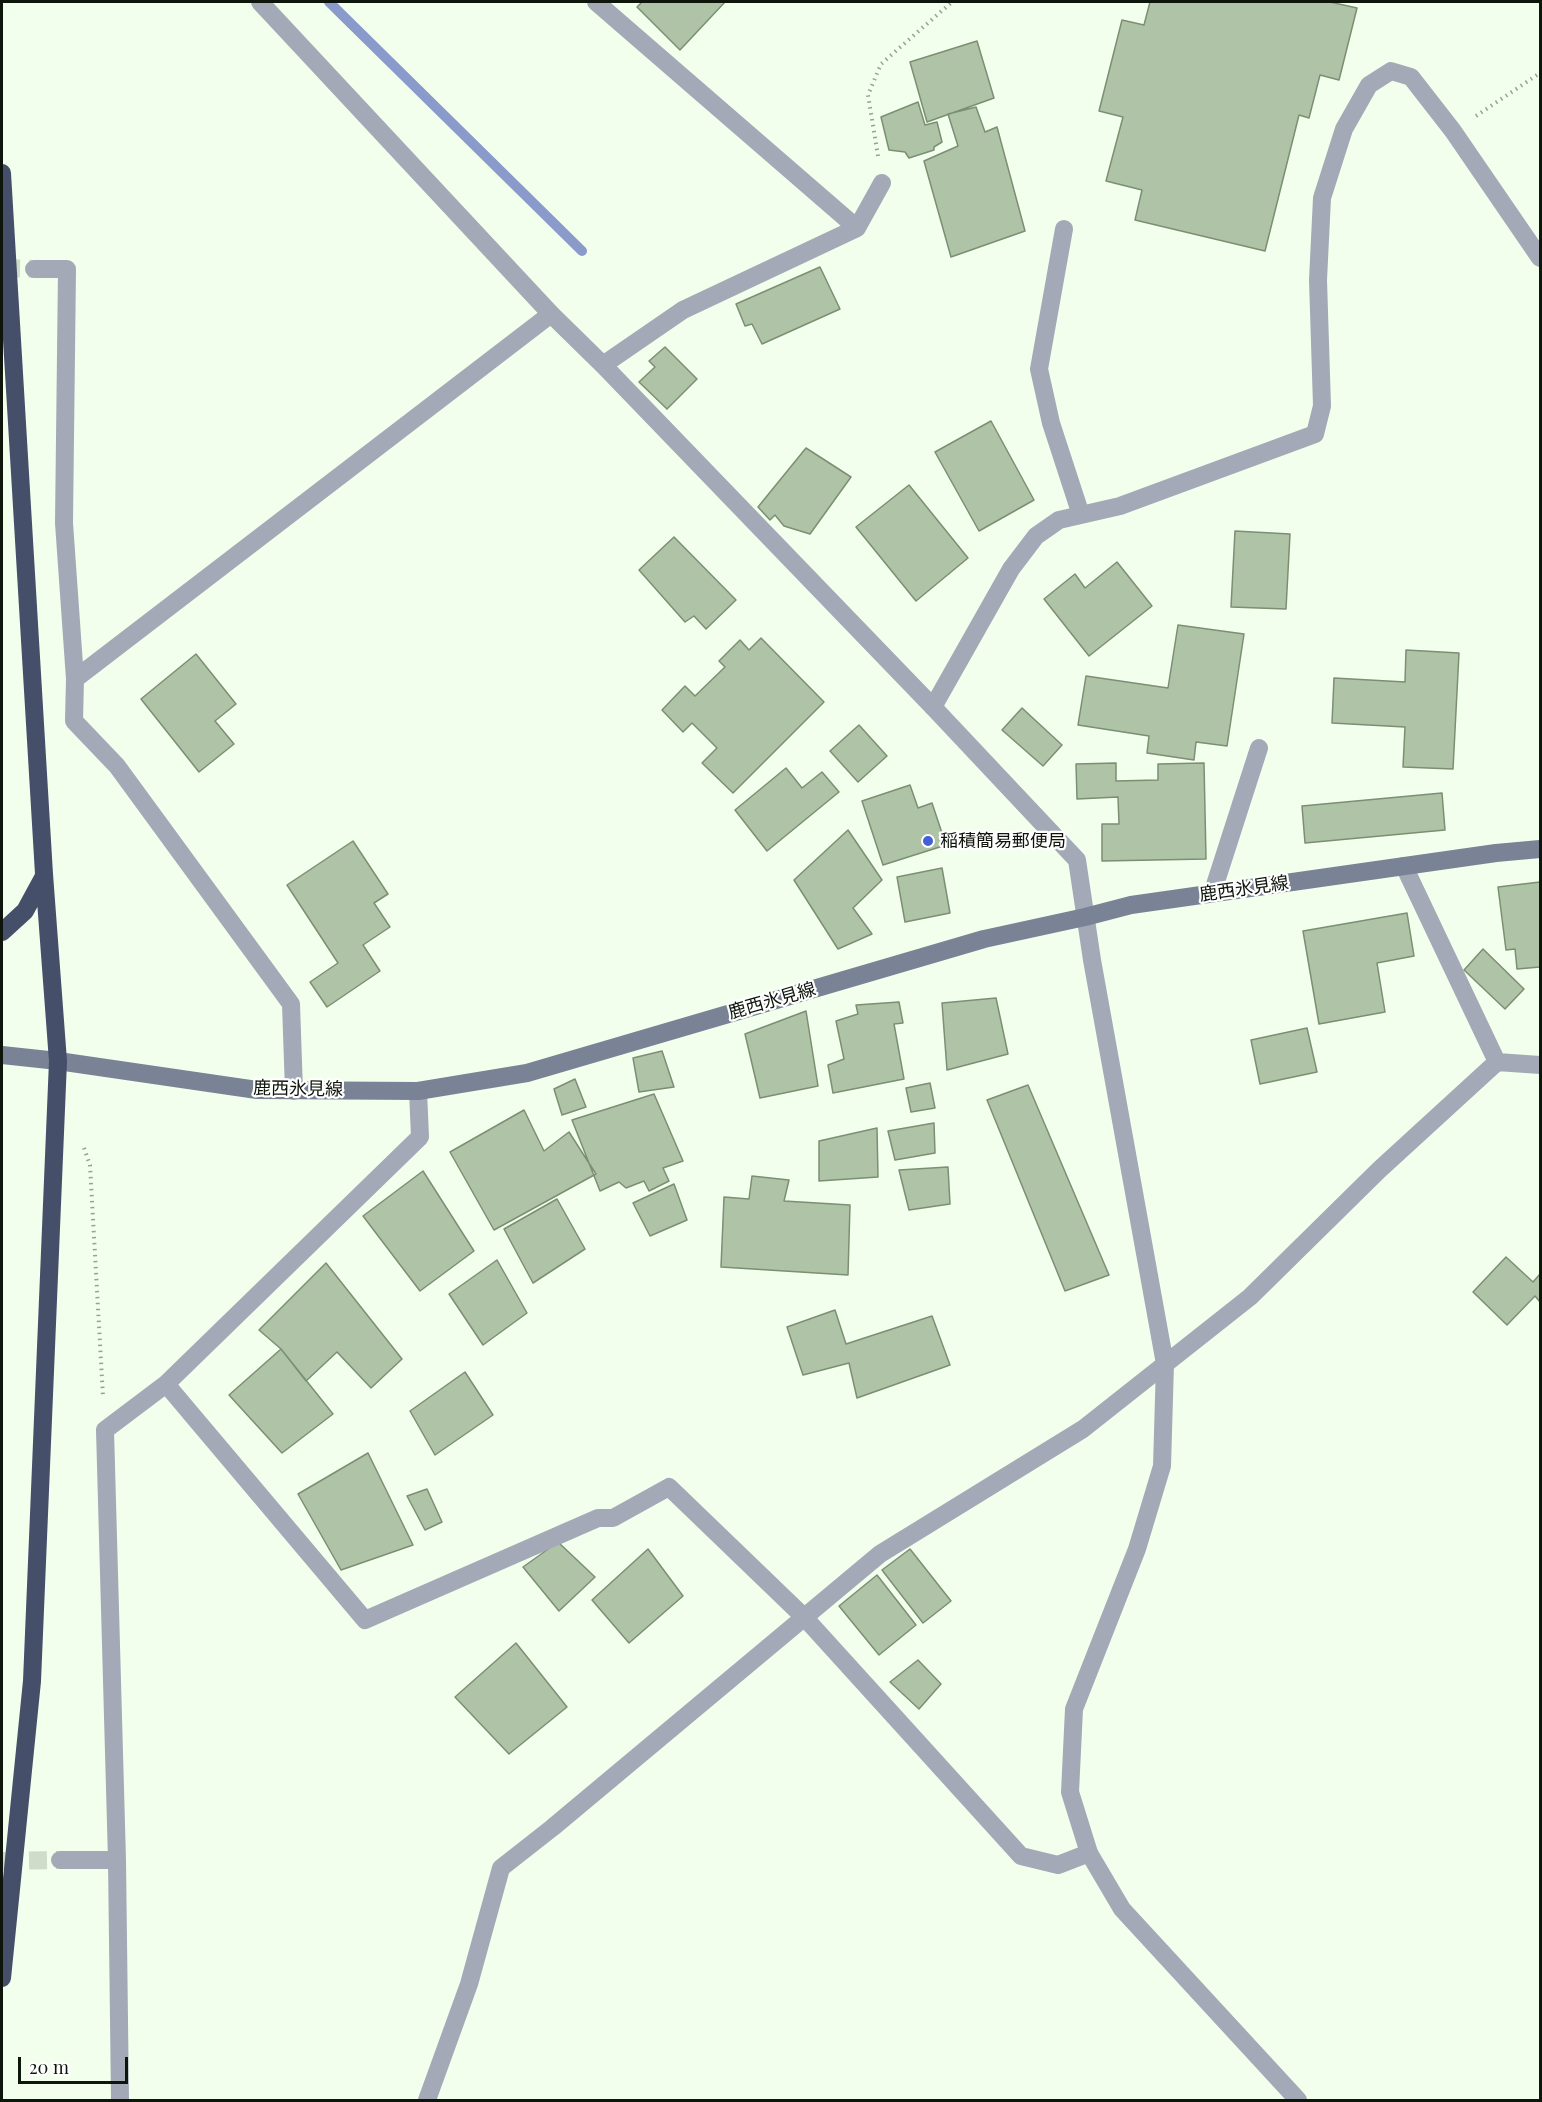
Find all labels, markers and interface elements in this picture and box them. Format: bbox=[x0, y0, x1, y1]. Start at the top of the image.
place label: 稲積簡易郵便局 bbox=[940, 830, 1066, 852]
marker: 稲積簡易郵便局 bbox=[921, 834, 935, 848]
street label: 鹿西氷見線 bbox=[1198, 872, 1290, 906]
street label: 鹿西氷見線 bbox=[726, 978, 818, 1024]
street label: 鹿西氷見線 bbox=[253, 1077, 343, 1101]
scale bar bbox=[21, 2045, 130, 2083]
text: 20 m bbox=[29, 2055, 69, 2079]

